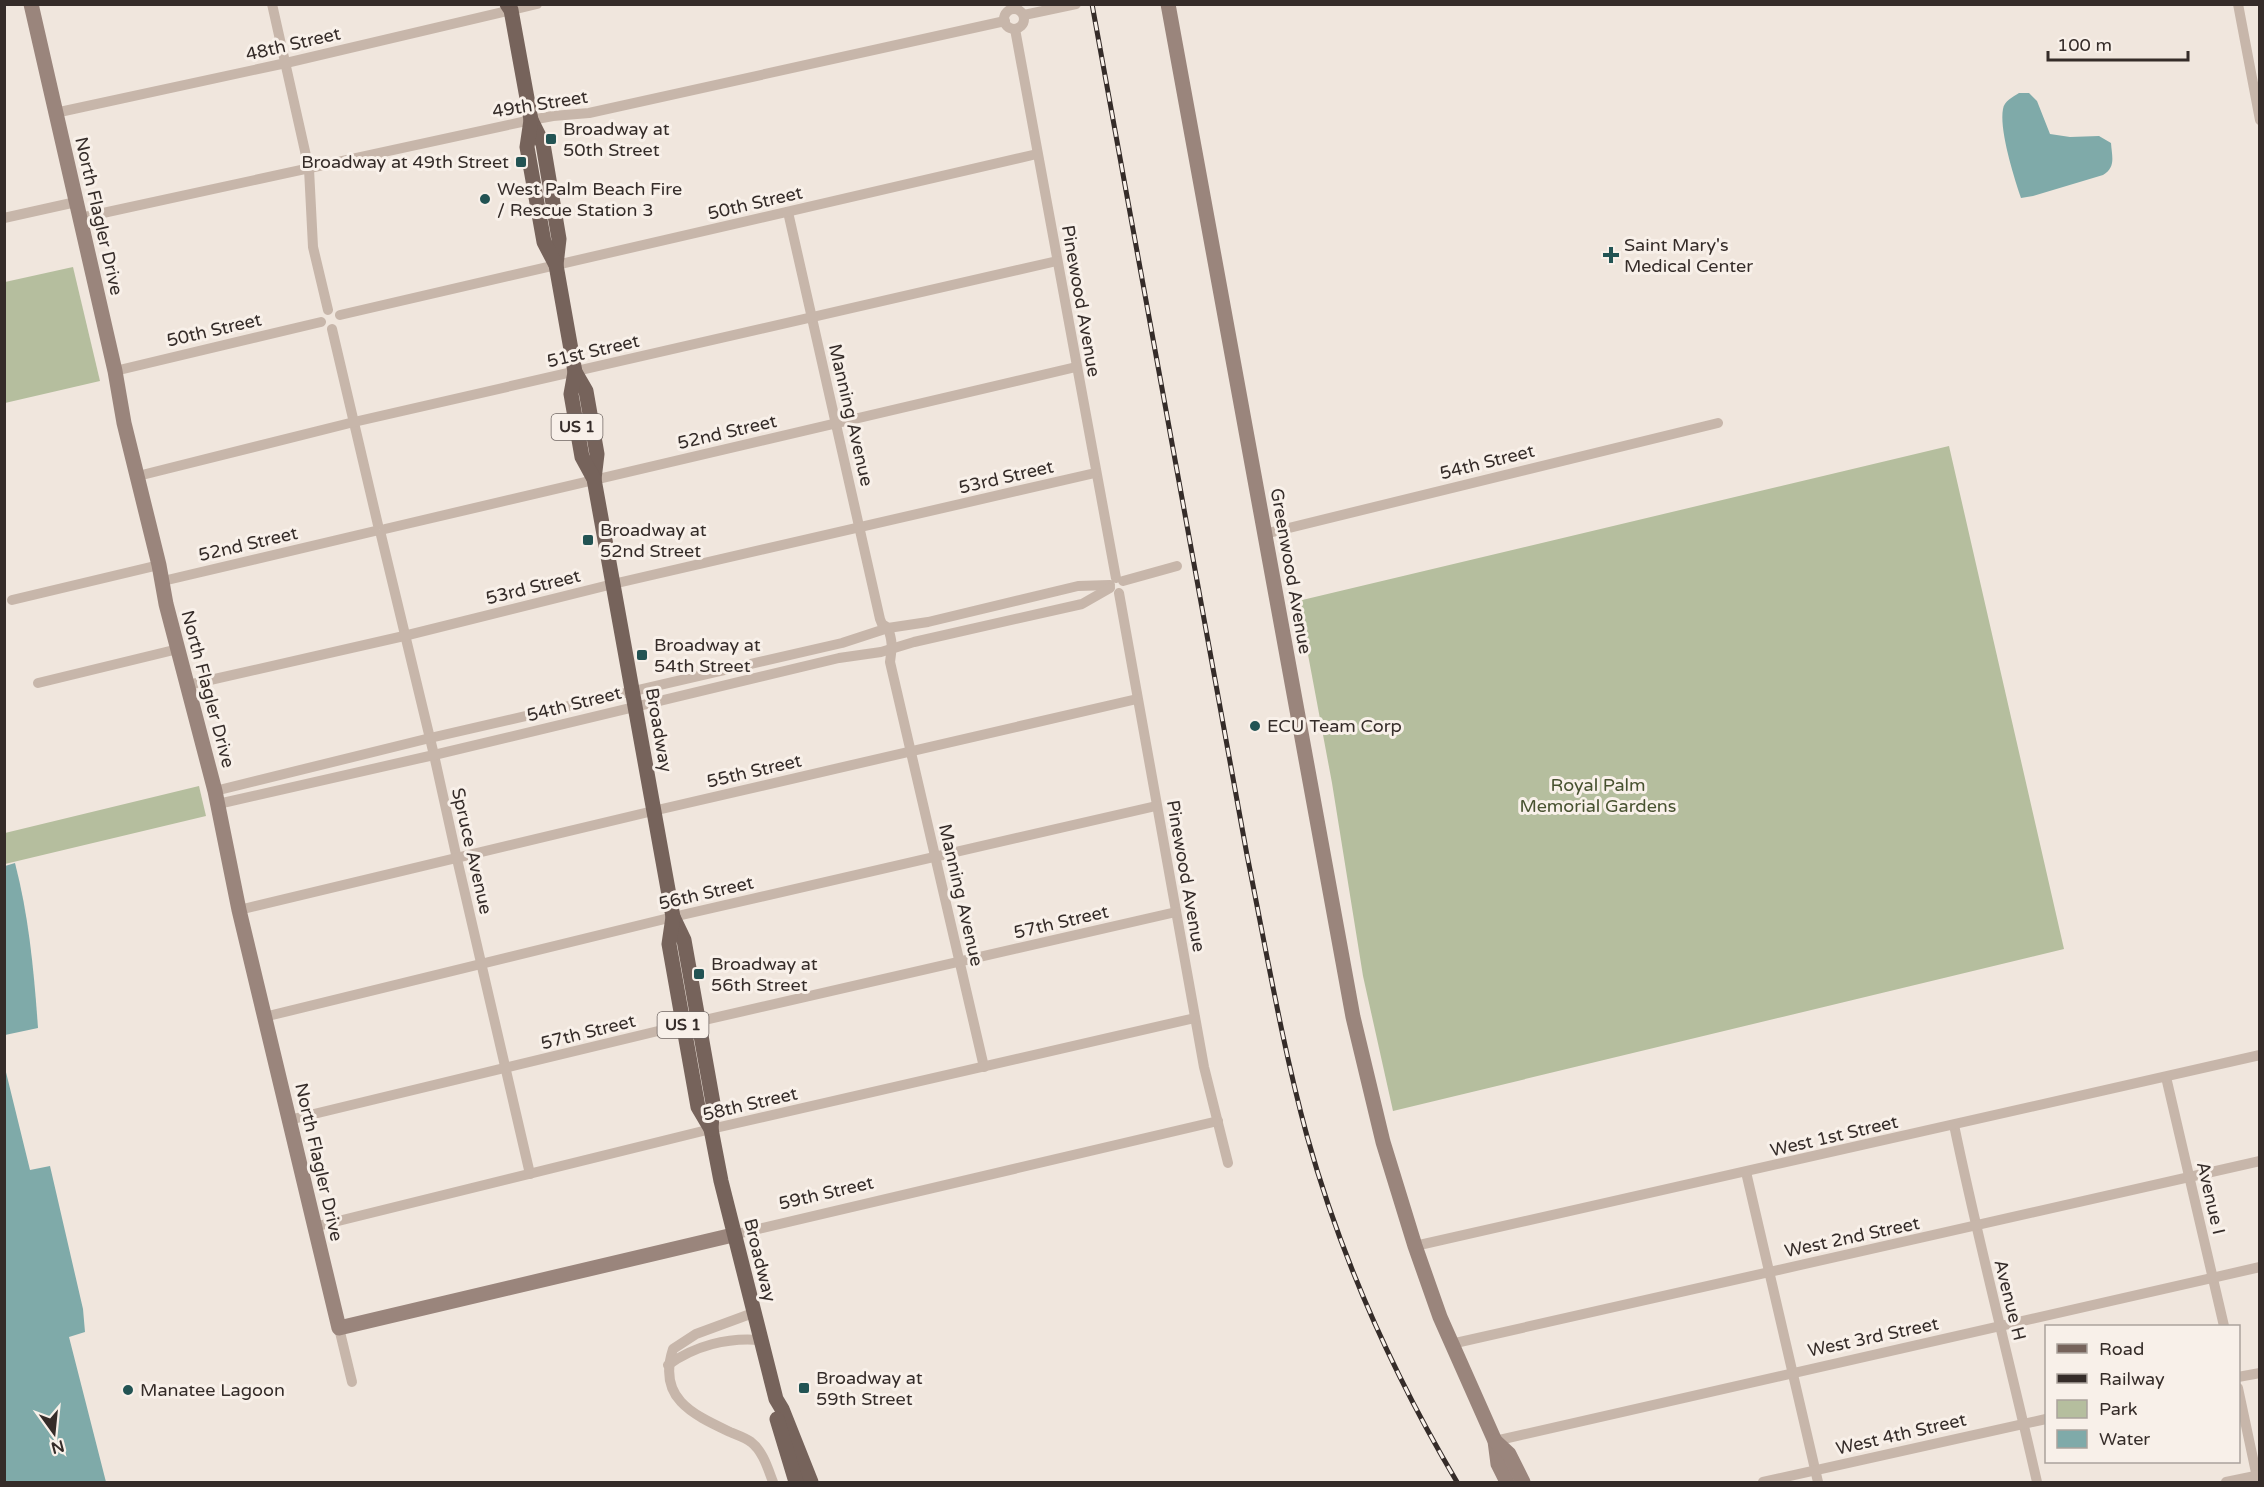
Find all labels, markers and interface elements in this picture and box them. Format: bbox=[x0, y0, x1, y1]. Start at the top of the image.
street label: 48th Street bbox=[243, 22, 343, 66]
scale bar bbox=[2048, 24, 2188, 62]
text: 100 m bbox=[2057, 34, 2112, 56]
street label: 49th Street bbox=[491, 86, 590, 122]
place label: Broadway at 50th Street bbox=[563, 118, 670, 161]
marker: Broadway at 50th Street bbox=[544, 132, 558, 146]
street label: North Flagler Drive bbox=[70, 135, 128, 297]
place label: Broadway at 49th Street bbox=[301, 151, 509, 173]
marker: Broadway at 49th Street bbox=[514, 155, 528, 169]
place label: West Palm Beach Fire / Rescue Station 3 bbox=[497, 178, 682, 221]
street label: 50th Street bbox=[705, 181, 805, 225]
marker: West Palm Beach Fire / Rescue Station 3 bbox=[478, 192, 492, 206]
street label: Pinewood Avenue bbox=[1057, 223, 1105, 379]
place label: Saint Mary's Medical Center bbox=[1624, 234, 1753, 277]
marker: Saint Mary's Medical Center bbox=[1602, 246, 1620, 264]
street label: 50th Street bbox=[164, 308, 264, 352]
street label: 51st Street bbox=[545, 330, 641, 372]
street label: Manning Avenue bbox=[824, 342, 878, 488]
street label: 52nd Street bbox=[675, 410, 779, 454]
road number: US 1 bbox=[552, 414, 602, 440]
street label: 54th Street bbox=[1437, 440, 1537, 484]
street label: 53rd Street bbox=[956, 455, 1056, 499]
street label: Greenwood Avenue bbox=[1266, 486, 1316, 656]
place label: Broadway at 52nd Street bbox=[600, 519, 707, 562]
street label: 52nd Street bbox=[196, 522, 300, 566]
marker: Broadway at 52nd Street bbox=[581, 533, 595, 547]
street label: 53rd Street bbox=[483, 565, 583, 609]
street label: North Flagler Drive bbox=[176, 608, 240, 770]
place label: Broadway at 54th Street bbox=[654, 634, 761, 677]
marker: Broadway at 54th Street bbox=[635, 648, 649, 662]
street label: 54th Street bbox=[524, 682, 624, 726]
street label: Broadway bbox=[641, 686, 677, 774]
place label: ECU Team Corp bbox=[1267, 715, 1402, 737]
marker: ECU Team Corp bbox=[1248, 719, 1262, 733]
street label: 55th Street bbox=[704, 749, 804, 793]
park label: Royal Palm Memorial Gardens bbox=[1520, 774, 1676, 817]
street label: Spruce Avenue bbox=[447, 786, 497, 916]
street label: Pinewood Avenue bbox=[1162, 798, 1210, 954]
street label: Manning Avenue bbox=[934, 822, 988, 968]
street label: 56th Street bbox=[656, 871, 756, 915]
street label: 57th Street bbox=[1011, 900, 1111, 944]
place label: Broadway at 56th Street bbox=[711, 953, 818, 996]
marker: Broadway at 56th Street bbox=[692, 967, 706, 981]
street label: 57th Street bbox=[538, 1010, 638, 1054]
road number: US 1 bbox=[658, 1012, 708, 1038]
street label: North Flagler Drive bbox=[290, 1081, 348, 1243]
street label: 58th Street bbox=[700, 1082, 800, 1126]
street label: West 1st Street bbox=[1768, 1111, 1900, 1161]
street label: Avenue I bbox=[2192, 1159, 2230, 1237]
street label: 59th Street bbox=[776, 1171, 876, 1215]
street label: West 2nd Street bbox=[1782, 1212, 1922, 1262]
street label: Broadway bbox=[739, 1216, 781, 1304]
street label: Avenue H bbox=[1989, 1257, 2031, 1343]
street label: West 3rd Street bbox=[1806, 1312, 1941, 1362]
legend bbox=[2045, 1325, 2240, 1463]
text: Road bbox=[2099, 1338, 2144, 1360]
place label: Broadway at 59th Street bbox=[816, 1367, 923, 1410]
text: Railway bbox=[2099, 1368, 2165, 1390]
place label: Manatee Lagoon bbox=[140, 1379, 285, 1401]
marker: Broadway at 59th Street bbox=[797, 1381, 811, 1395]
marker: Manatee Lagoon bbox=[121, 1383, 135, 1397]
text: Park bbox=[2099, 1398, 2138, 1420]
north arrow bbox=[24, 1403, 84, 1463]
street label: West 4th Street bbox=[1834, 1408, 1968, 1460]
text: Water bbox=[2099, 1428, 2150, 1450]
text: N bbox=[49, 1435, 66, 1458]

